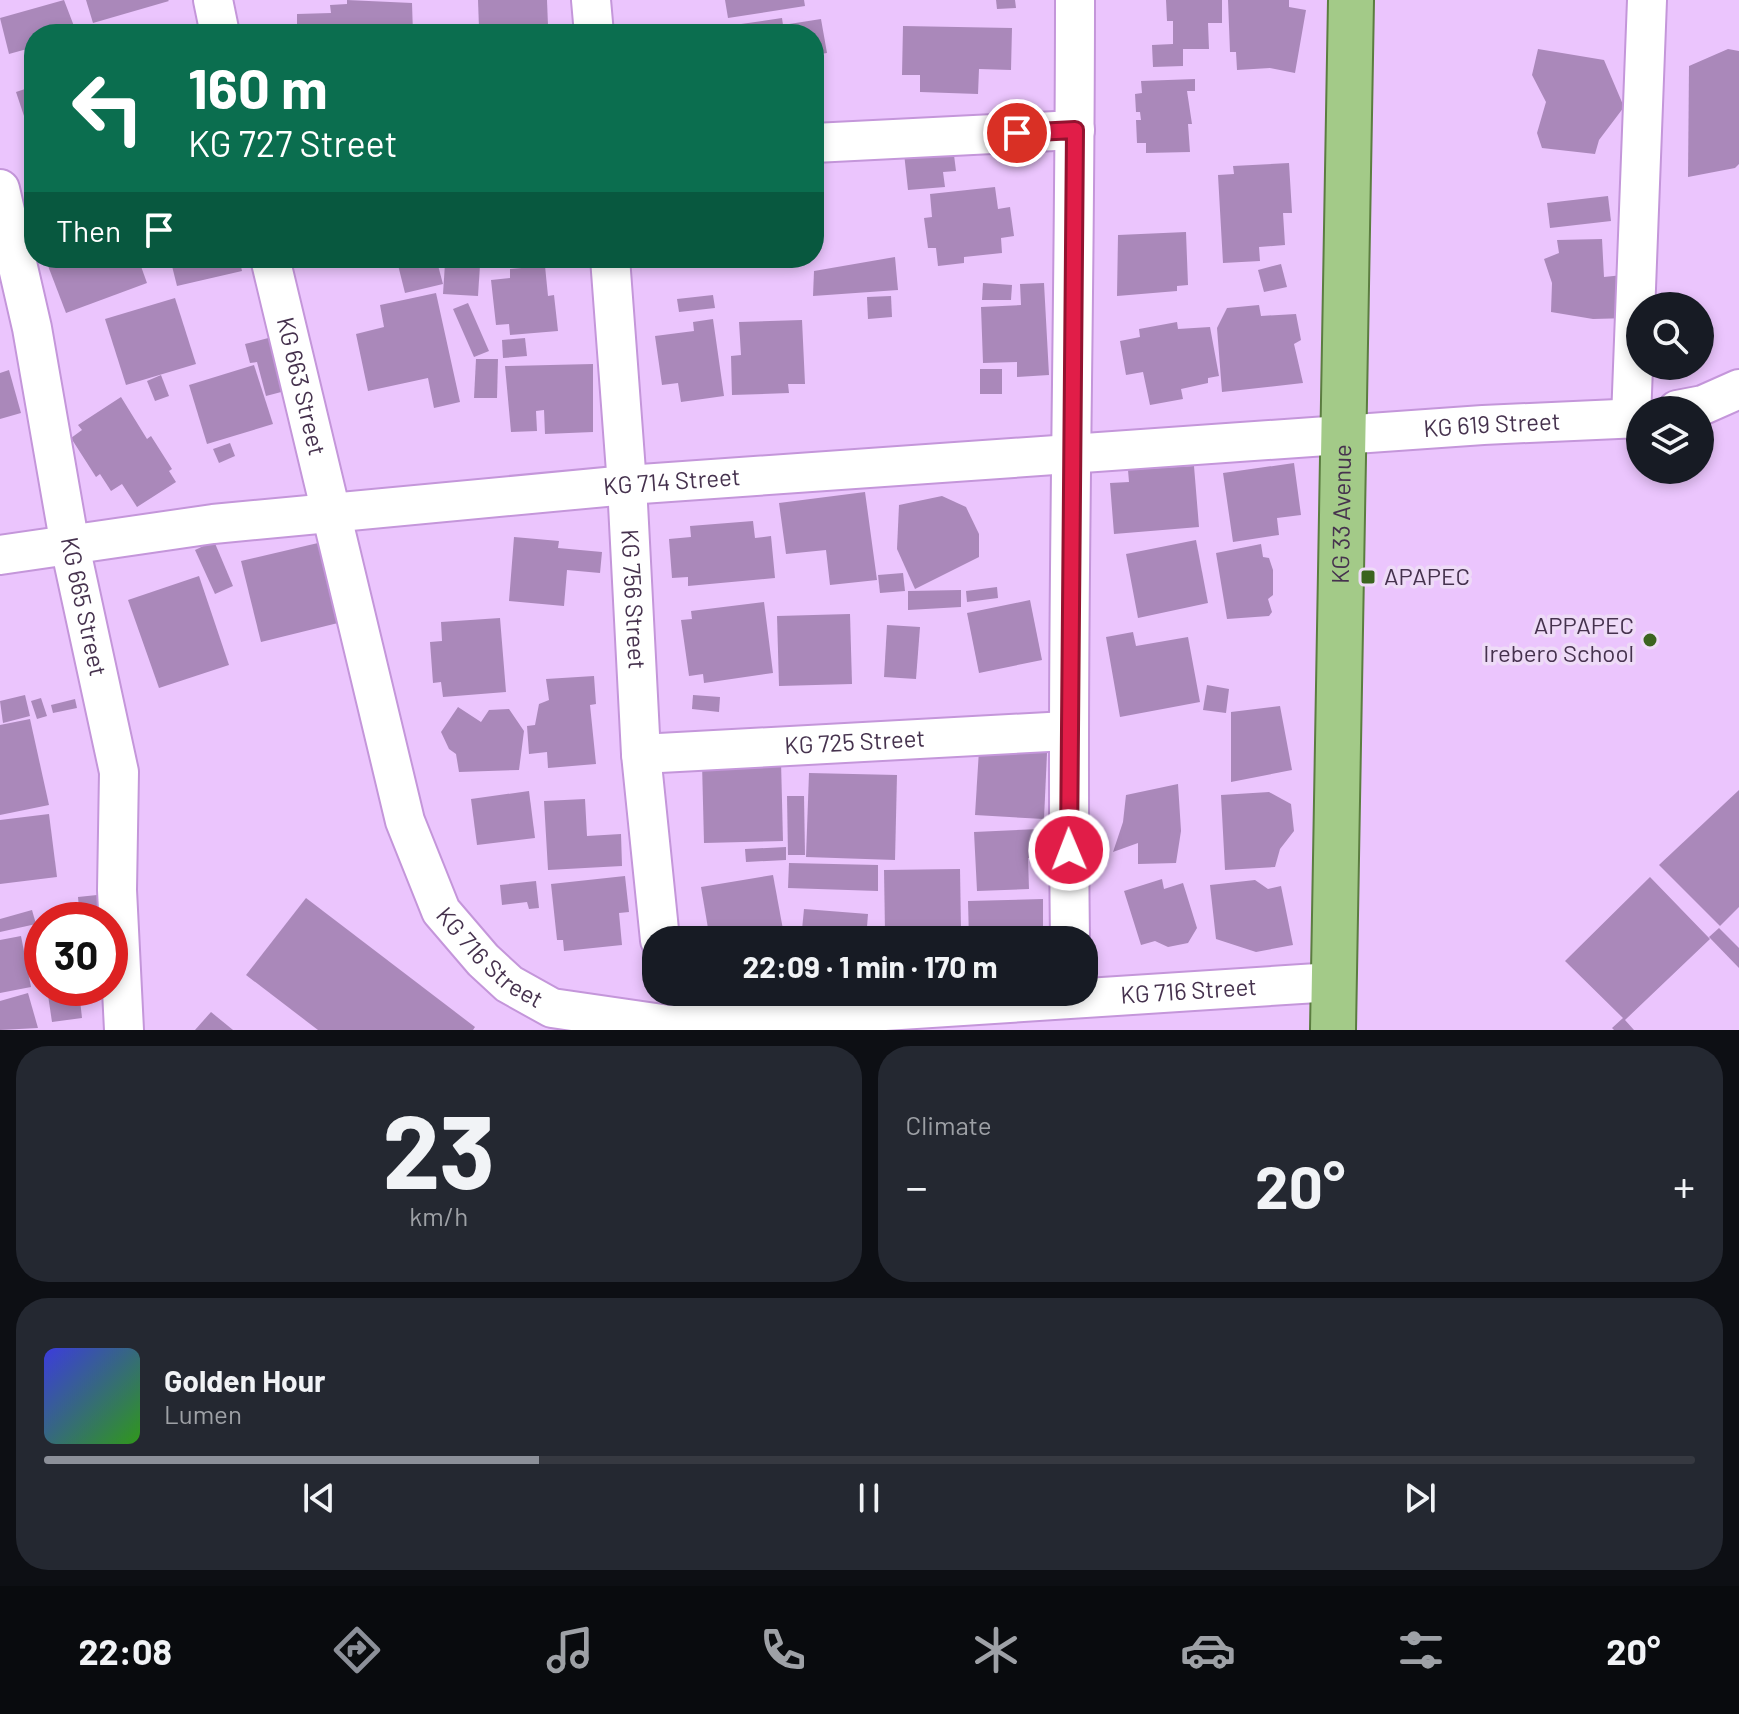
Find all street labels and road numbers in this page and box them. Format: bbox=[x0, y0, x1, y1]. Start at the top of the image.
street label: KG 663 Street bbox=[272, 314, 333, 458]
street label: KG 619 Street bbox=[1422, 406, 1561, 442]
street label: KG 33 Avenue bbox=[1325, 444, 1356, 584]
street label: KG 714 Street bbox=[602, 461, 741, 500]
street label: KG 756 Street bbox=[616, 528, 653, 670]
street label: KG 665 Street bbox=[56, 535, 114, 679]
street label: KG 725 Street bbox=[783, 723, 926, 759]
street label: KG 716 Street bbox=[431, 900, 549, 1013]
street label: KG 716 Street bbox=[1119, 971, 1258, 1009]

